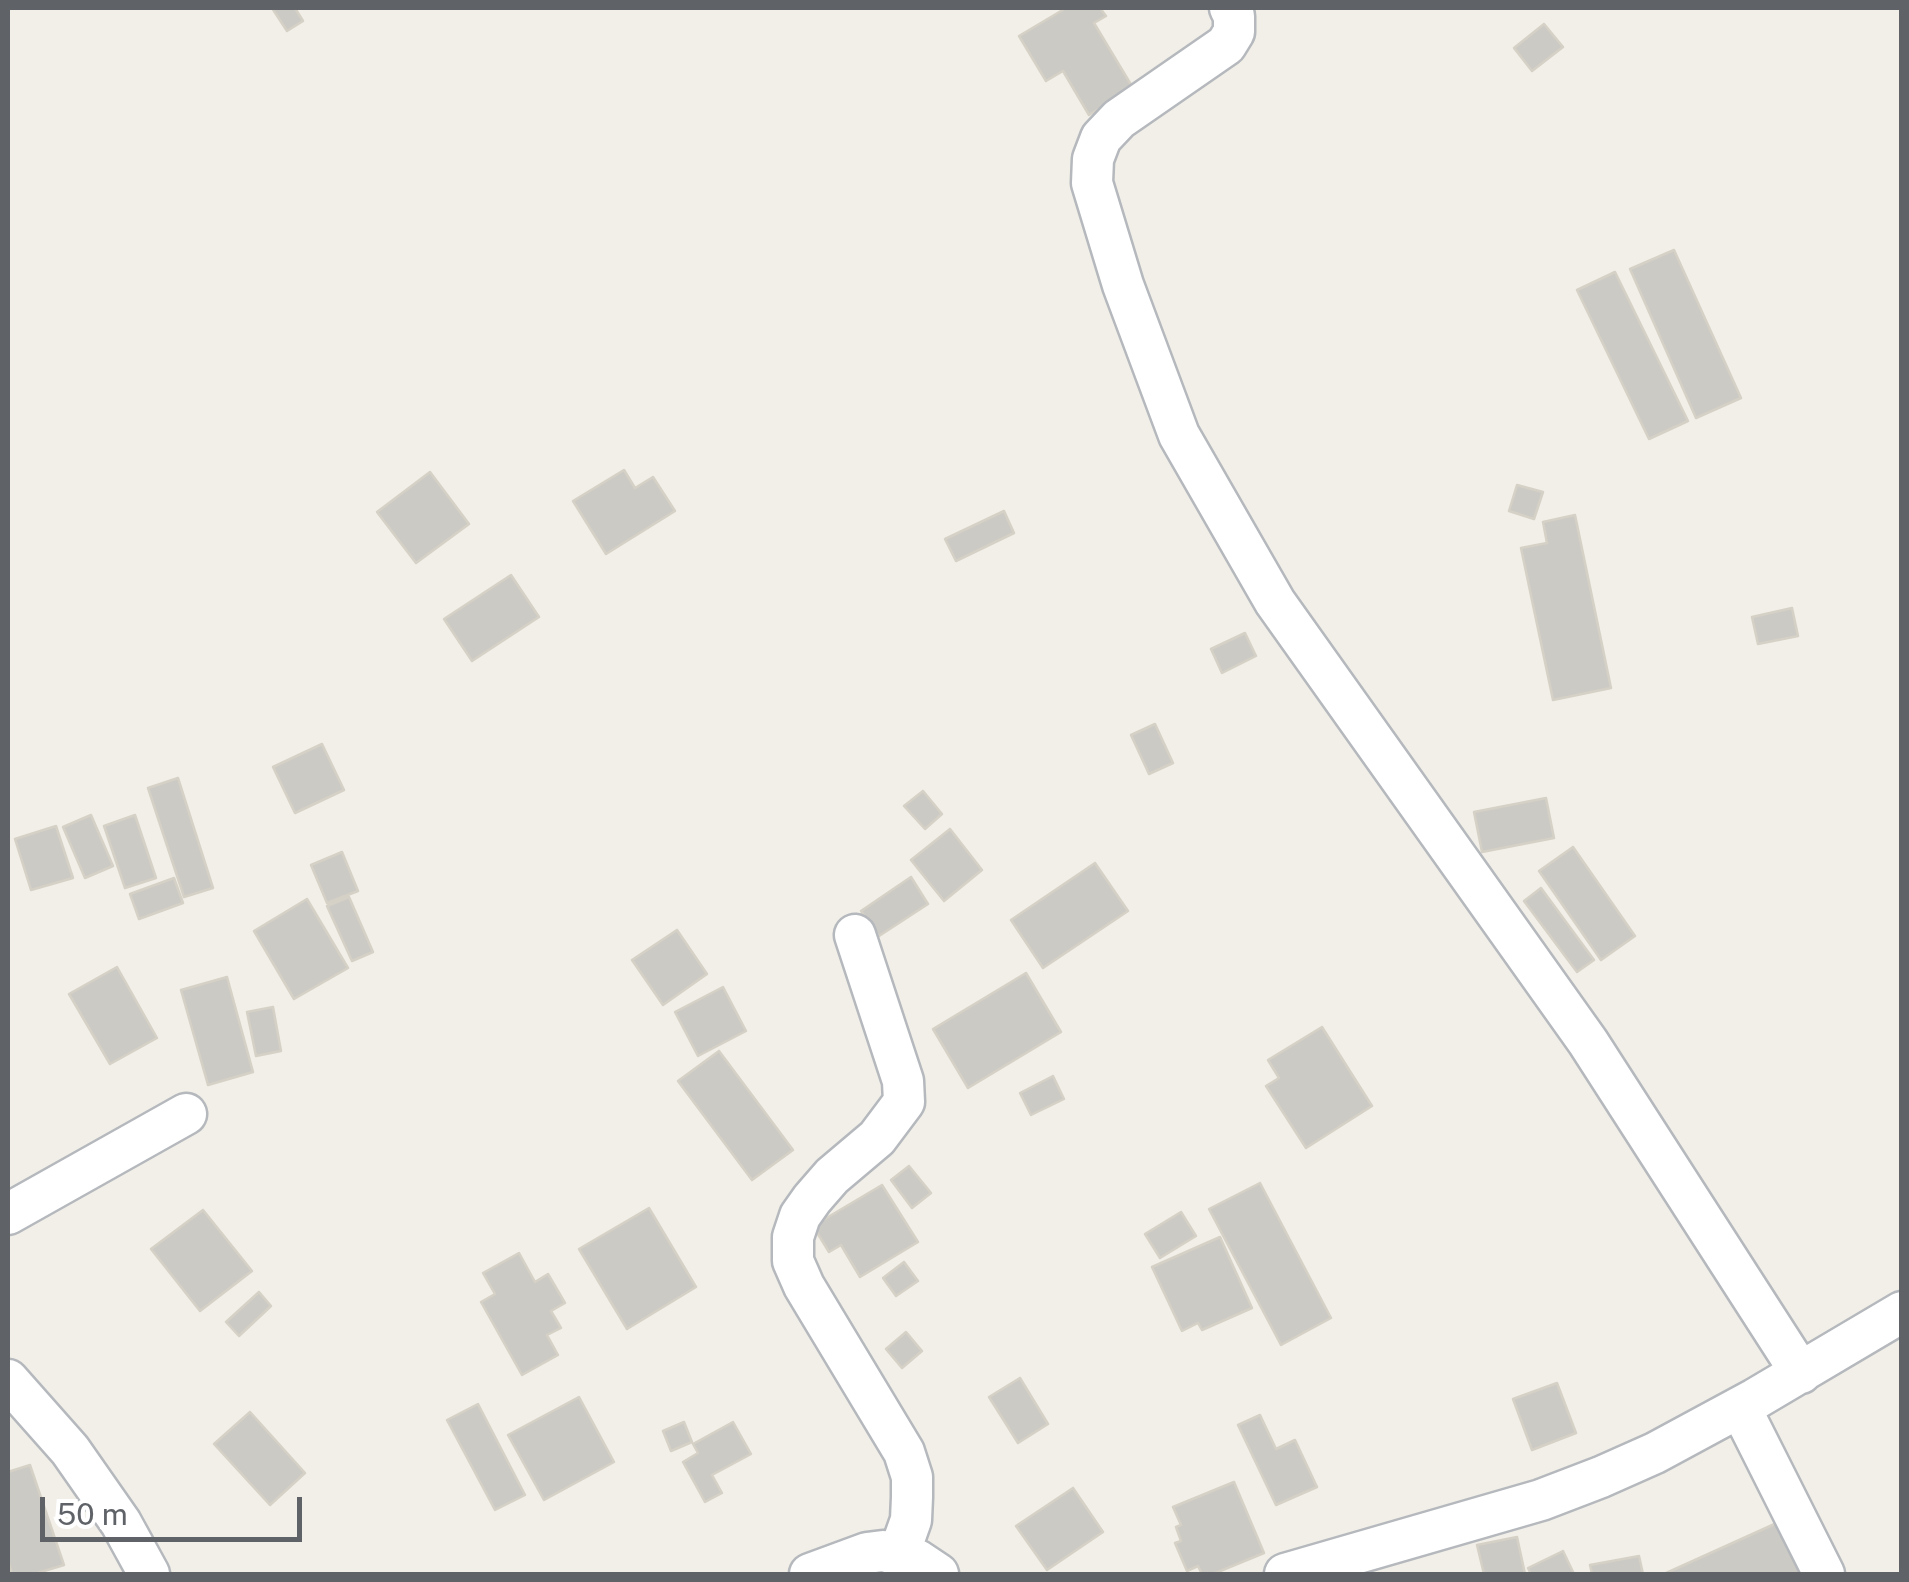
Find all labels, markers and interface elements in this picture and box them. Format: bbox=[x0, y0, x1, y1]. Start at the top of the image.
scale bar bbox=[45, 1477, 308, 1539]
text: 50 m bbox=[57, 1496, 128, 1532]

